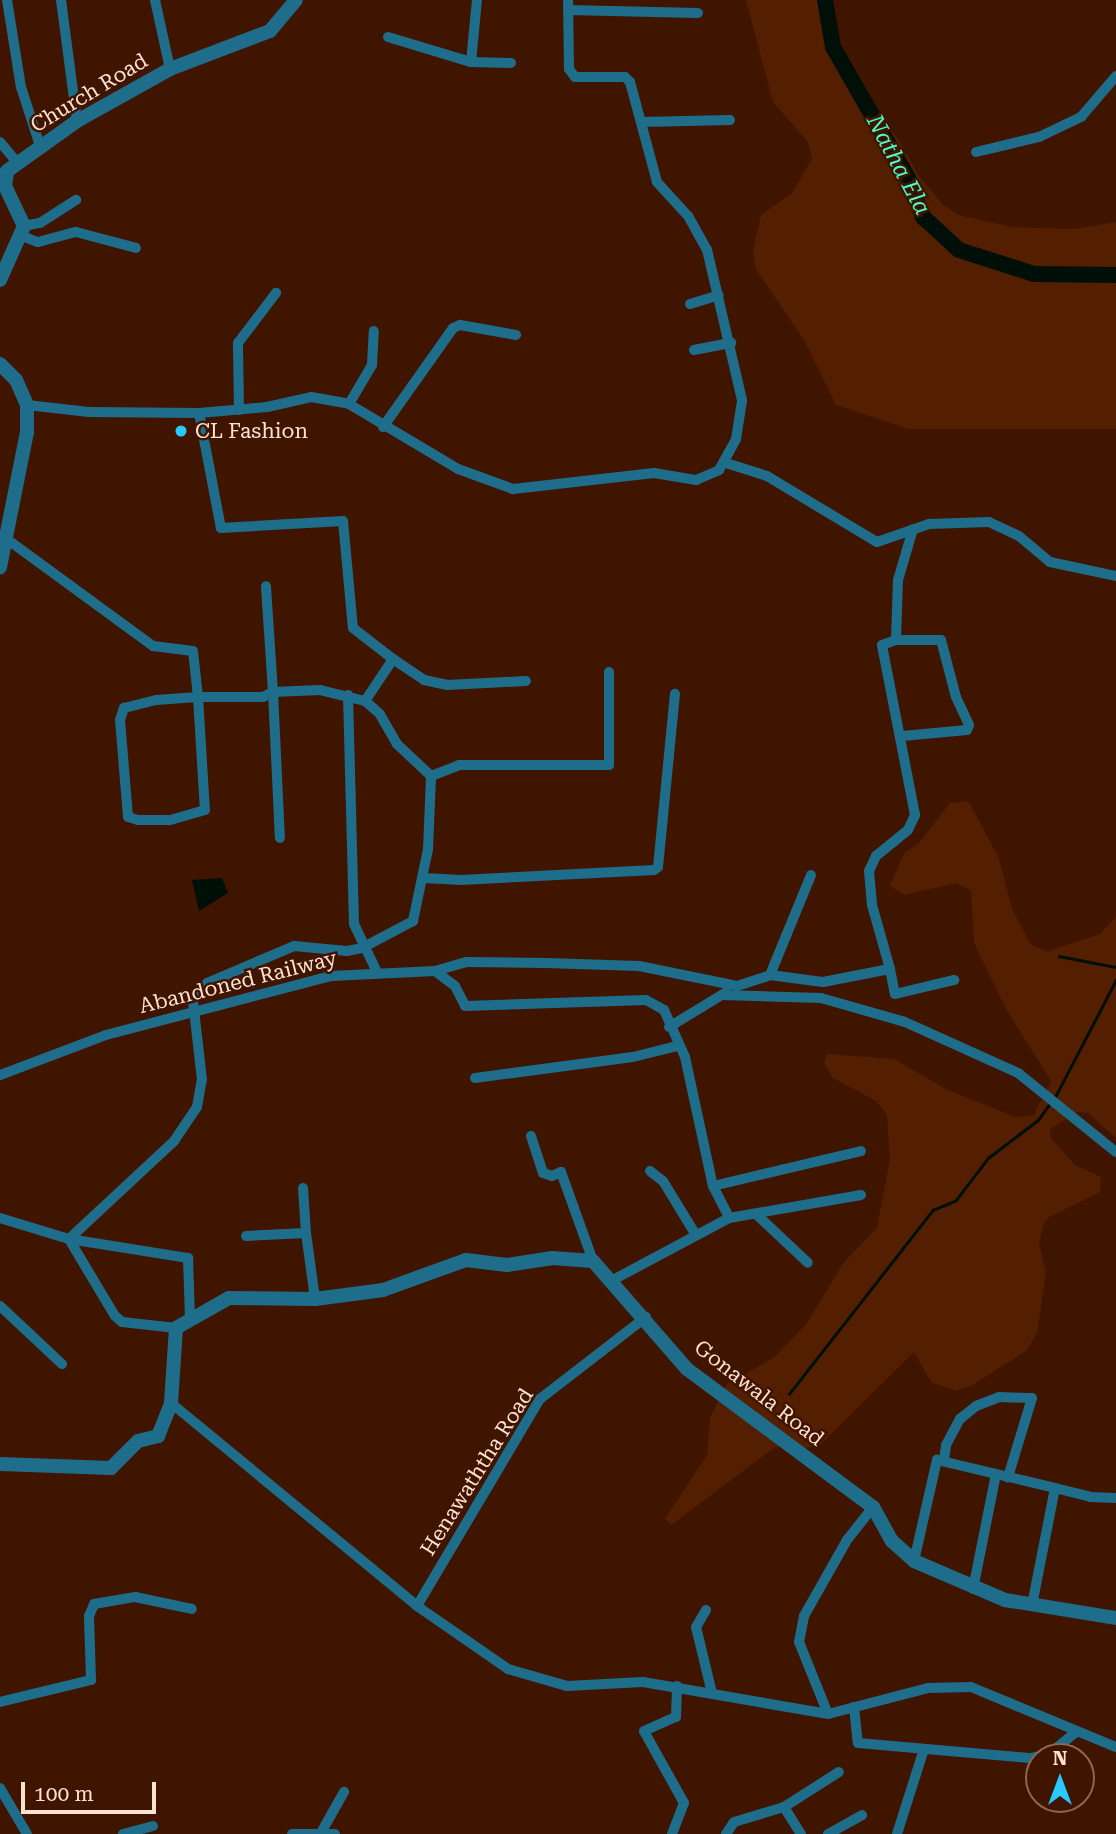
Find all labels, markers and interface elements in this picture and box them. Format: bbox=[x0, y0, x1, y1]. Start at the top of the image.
street label: Church Road bbox=[26, 48, 152, 138]
water label: Natha Ela bbox=[860, 110, 936, 220]
place label: CL Fashion bbox=[195, 418, 308, 444]
marker: CL Fashion bbox=[173, 423, 189, 439]
street label: Abandoned Railway bbox=[137, 945, 339, 1019]
street label: Gonawala Road bbox=[689, 1335, 829, 1451]
street label: Henawaththa Road bbox=[415, 1384, 539, 1560]
north arrow bbox=[1025, 1743, 1095, 1813]
text: N bbox=[1053, 1747, 1067, 1770]
scale bar bbox=[24, 1768, 159, 1812]
text: 100 m bbox=[34, 1782, 94, 1806]

